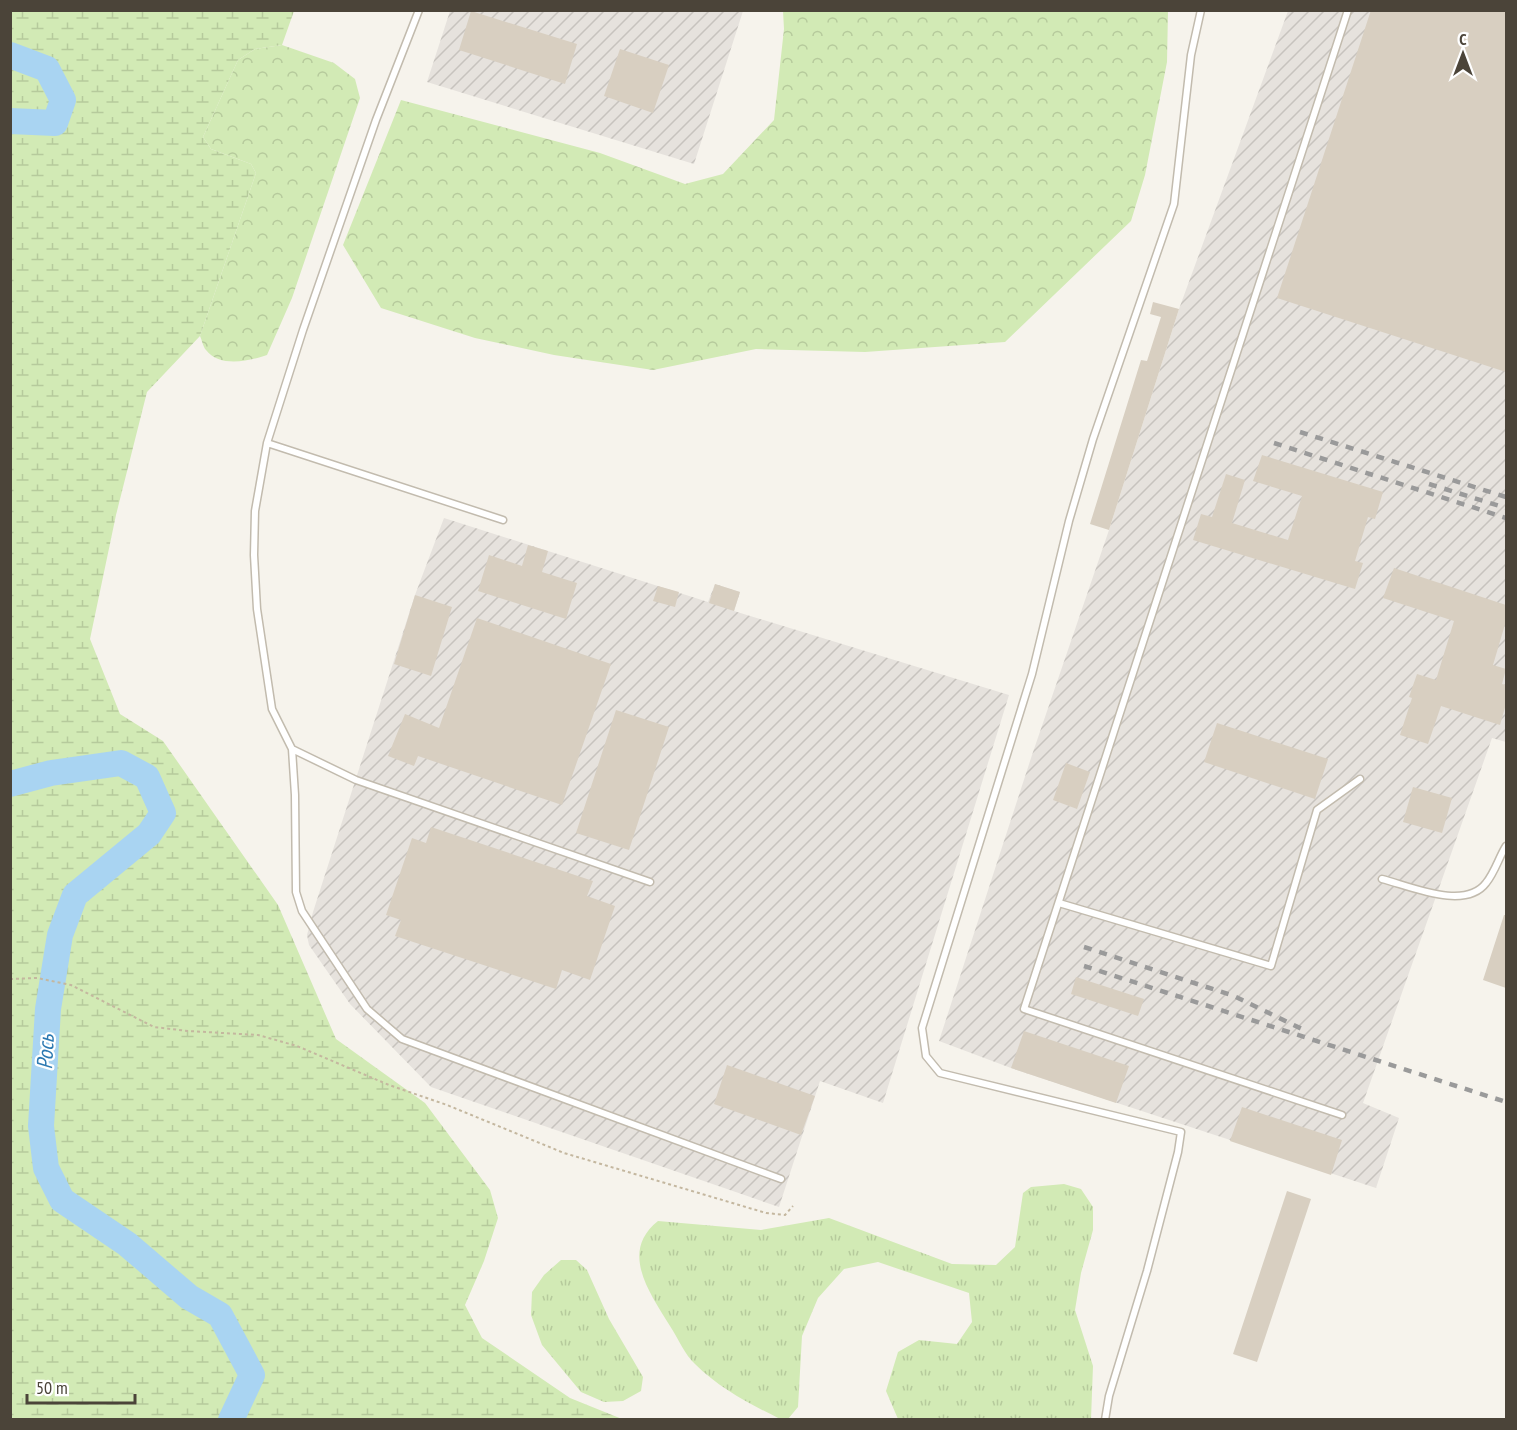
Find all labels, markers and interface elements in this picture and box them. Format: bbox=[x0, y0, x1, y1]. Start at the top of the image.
north arrow bbox=[1433, 24, 1493, 84]
text: С bbox=[1459, 29, 1467, 49]
water label: Рось bbox=[30, 1033, 60, 1070]
scale bar bbox=[27, 1367, 135, 1405]
text: 50 m bbox=[36, 1376, 68, 1399]

